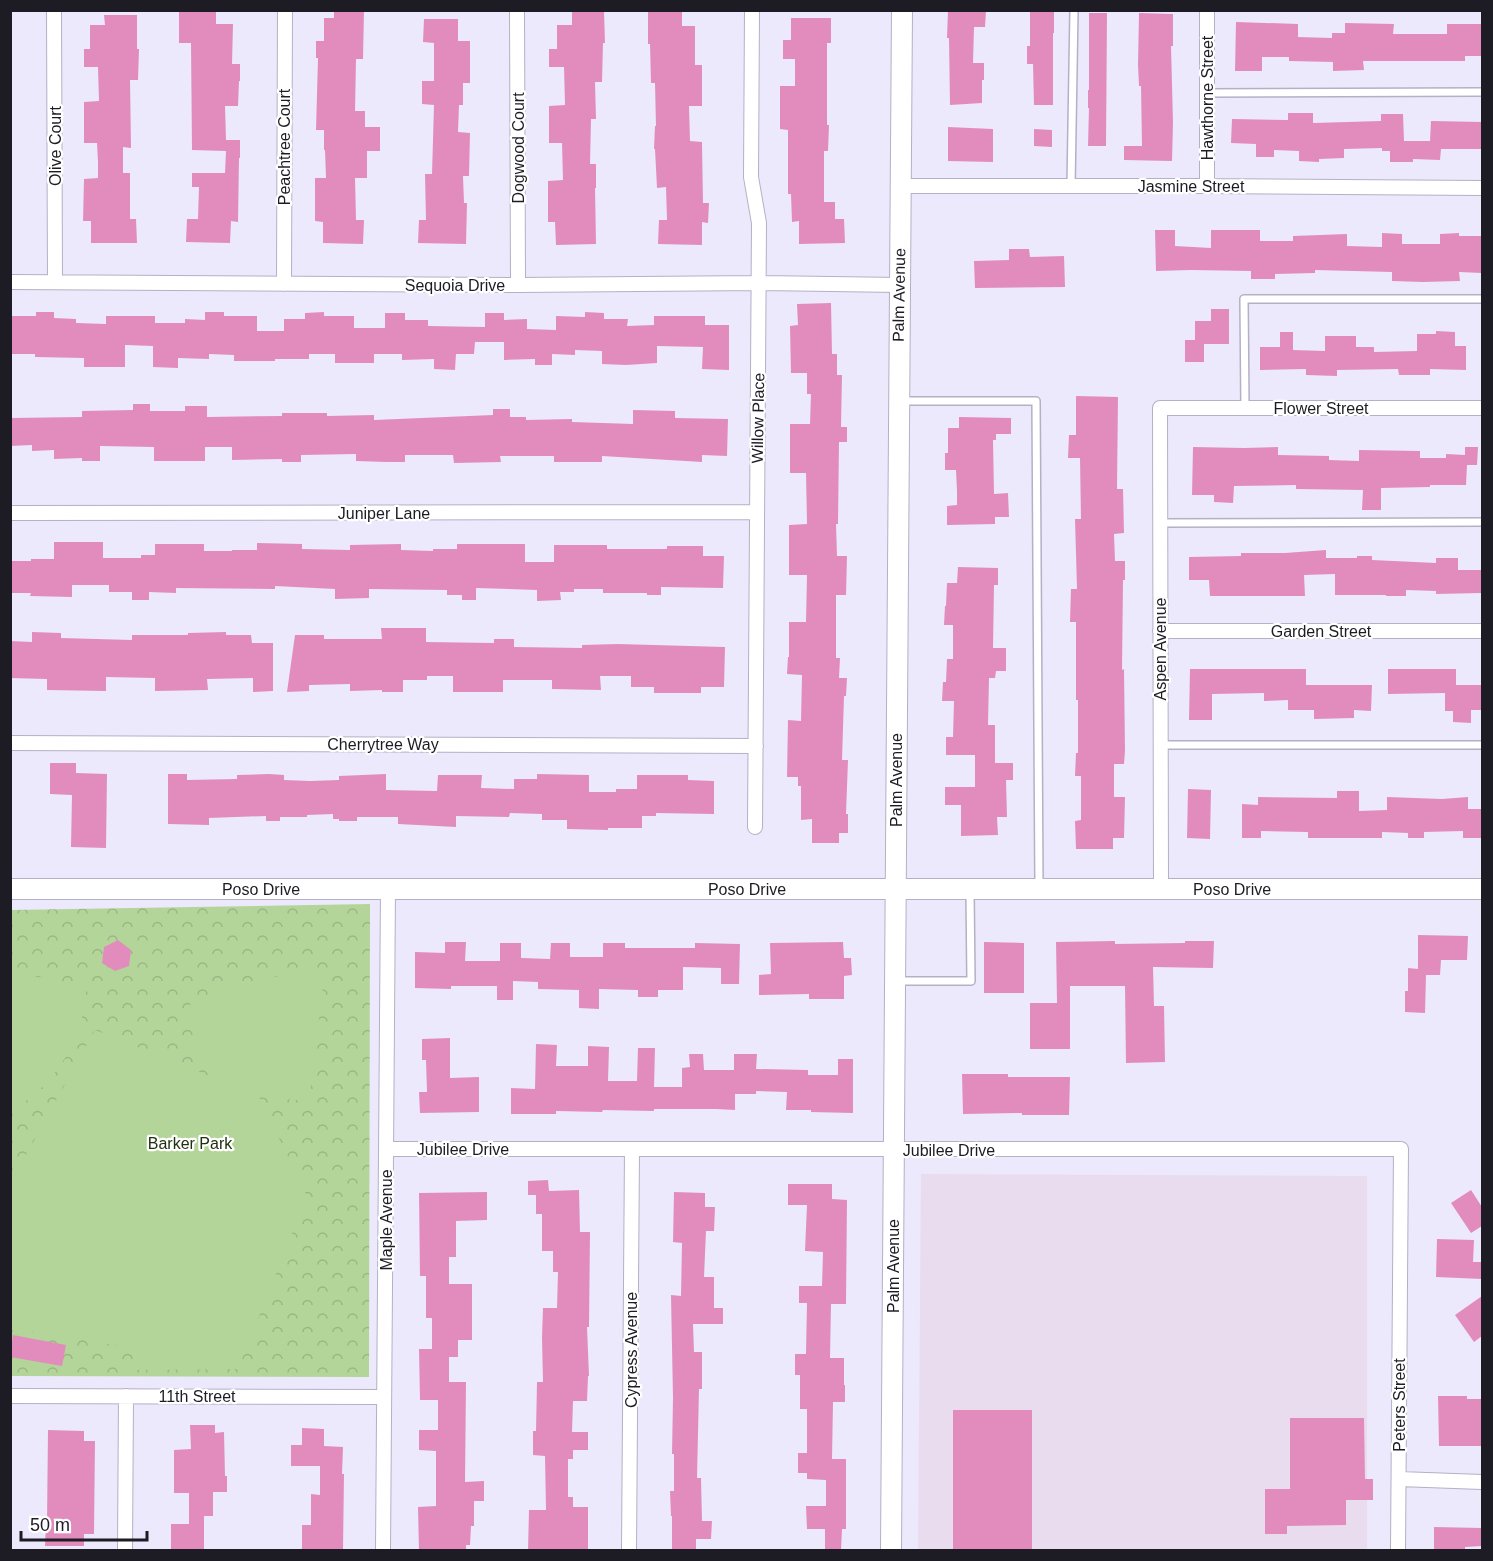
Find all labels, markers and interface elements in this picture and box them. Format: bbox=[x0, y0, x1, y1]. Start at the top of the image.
street label: Hawthorne Street bbox=[1199, 35, 1216, 160]
street label: Peachtree Court bbox=[276, 88, 293, 205]
street label: Dogwood Court bbox=[510, 92, 527, 204]
street label: Olive Court bbox=[47, 105, 64, 186]
street label: Jasmine Street bbox=[1138, 178, 1245, 195]
street label: Palm Avenue bbox=[890, 248, 908, 342]
street label: Sequoia Drive bbox=[405, 277, 505, 294]
street label: Willow Place bbox=[749, 372, 767, 463]
street label: Flower Street bbox=[1273, 400, 1369, 417]
street label: Juniper Lane bbox=[338, 505, 430, 522]
street label: Aspen Avenue bbox=[1152, 597, 1169, 700]
street label: Garden Street bbox=[1271, 623, 1372, 640]
street label: Palm Avenue bbox=[888, 733, 905, 827]
street label: Cherrytree Way bbox=[327, 736, 439, 753]
street label: Poso Drive bbox=[222, 881, 300, 898]
street label: Poso Drive bbox=[708, 881, 786, 898]
street label: Poso Drive bbox=[1193, 881, 1271, 898]
park label: Barker Park bbox=[148, 1135, 233, 1152]
street label: Jubilee Drive bbox=[417, 1141, 509, 1158]
street label: Jubilee Drive bbox=[903, 1142, 995, 1159]
street label: Maple Avenue bbox=[378, 1169, 395, 1271]
street label: Palm Avenue bbox=[885, 1219, 902, 1313]
street label: Cypress Avenue bbox=[623, 1292, 640, 1408]
street label: Peters Street bbox=[1391, 1358, 1408, 1452]
street label: 11th Street bbox=[158, 1388, 236, 1405]
scale bar bbox=[21, 1504, 147, 1542]
text: 50 m bbox=[30, 1515, 70, 1535]

